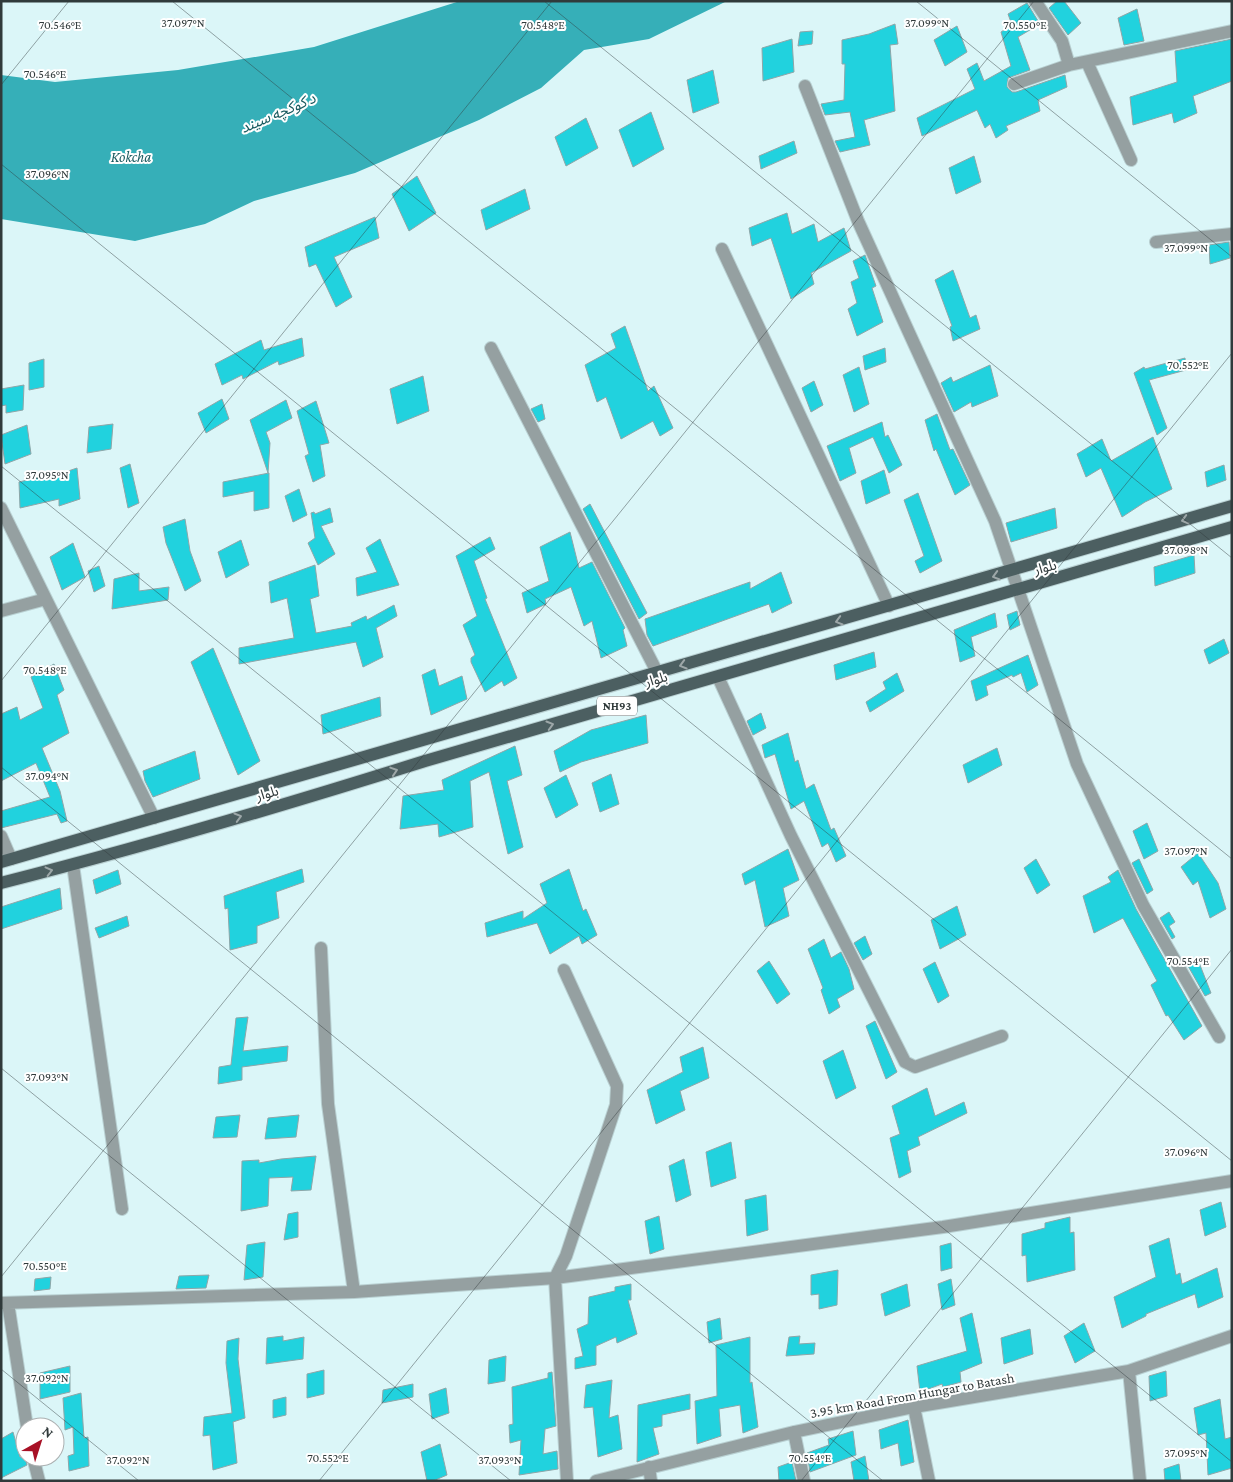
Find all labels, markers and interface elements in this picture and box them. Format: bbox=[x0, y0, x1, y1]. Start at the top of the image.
text: 37.097°N bbox=[161, 16, 205, 30]
text: 37.099°N bbox=[905, 16, 949, 30]
text: 70.546°E bbox=[39, 18, 82, 32]
text: 70.548°E bbox=[521, 18, 565, 32]
text: 70.550°E bbox=[1003, 18, 1047, 32]
text: 70.546°E bbox=[24, 67, 67, 81]
water label: د کوکچه سیند bbox=[238, 90, 319, 138]
water label: Kokcha bbox=[111, 149, 151, 165]
text: 37.096°N bbox=[25, 167, 69, 181]
text: 37.099°N bbox=[1164, 241, 1208, 255]
text: 70.552°E bbox=[1167, 358, 1209, 372]
text: 37.095°N bbox=[25, 468, 69, 482]
one-way arrow bbox=[1181, 515, 1190, 525]
text: 37.098°N bbox=[1164, 543, 1208, 557]
street label: بلوار bbox=[1031, 556, 1059, 579]
one-way arrow bbox=[991, 570, 1000, 581]
one-way arrow bbox=[836, 615, 844, 625]
one-way arrow bbox=[679, 659, 688, 669]
text: 70.548°E bbox=[23, 663, 67, 677]
street label: بلوار bbox=[642, 668, 670, 691]
road number: NH93 bbox=[597, 696, 637, 716]
one-way arrow bbox=[546, 721, 554, 731]
one-way arrow bbox=[389, 766, 398, 776]
text: 37.094°N bbox=[25, 769, 69, 783]
street label: بلوار bbox=[253, 782, 281, 805]
one-way arrow bbox=[234, 812, 243, 823]
text: 37.097°N bbox=[1164, 844, 1208, 858]
one-way arrow bbox=[44, 866, 53, 877]
text: 70.554°E bbox=[1167, 954, 1210, 968]
text: 37.093°N bbox=[25, 1070, 69, 1084]
text: 37.096°N bbox=[1164, 1145, 1208, 1159]
text: 70.550°E bbox=[23, 1259, 67, 1273]
street label: 3.95 km Road From Hungar to Batash bbox=[809, 1369, 1016, 1421]
text: 37.092°N bbox=[25, 1371, 69, 1385]
north arrow bbox=[15, 1417, 65, 1467]
text: N bbox=[39, 1423, 57, 1441]
text: 37.095°N bbox=[1164, 1446, 1208, 1460]
text: 70.552°E bbox=[307, 1451, 349, 1465]
text: 70.554°E bbox=[789, 1451, 832, 1465]
text: 37.092°N bbox=[106, 1453, 150, 1467]
text: 37.093°N bbox=[478, 1453, 522, 1467]

